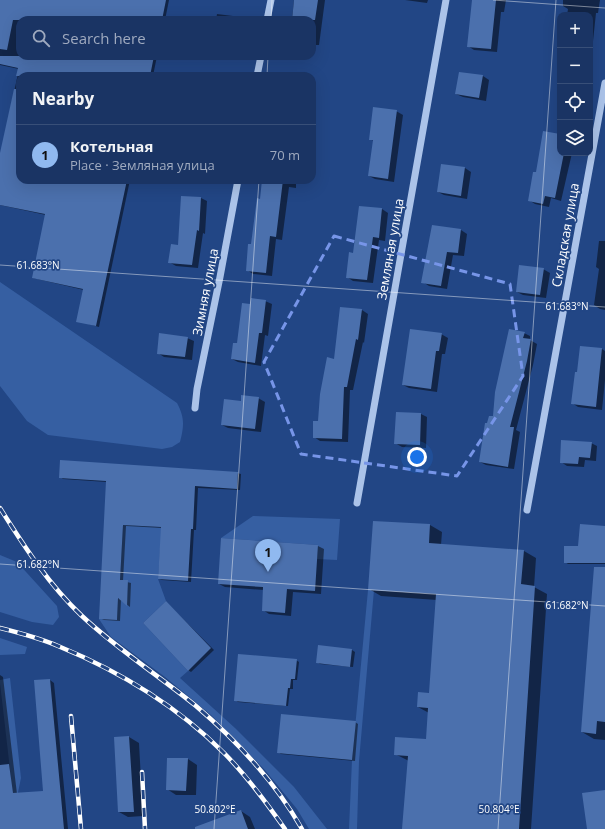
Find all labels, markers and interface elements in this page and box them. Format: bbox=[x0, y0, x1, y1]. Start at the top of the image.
map controls bbox=[557, 12, 593, 156]
button: + bbox=[557, 12, 593, 48]
search box bbox=[16, 16, 316, 60]
icon: search bbox=[30, 27, 52, 49]
text: Search here bbox=[62, 28, 146, 48]
button: − bbox=[557, 48, 593, 84]
button: locate bbox=[557, 84, 593, 120]
text: Nearby bbox=[32, 87, 94, 110]
button: layers bbox=[557, 120, 593, 156]
text: Котельная bbox=[70, 136, 153, 156]
text: 1 bbox=[41, 146, 49, 164]
text: 70 m bbox=[270, 146, 300, 164]
text: Place · Земляная улица bbox=[70, 156, 215, 174]
street label: Складская улица bbox=[547, 182, 583, 288]
street label: Земляная улица bbox=[372, 197, 408, 301]
street label: Зимняя улица bbox=[188, 247, 222, 337]
text: 61.683°N bbox=[16, 258, 60, 272]
text: 61.683°N bbox=[545, 299, 589, 313]
your location bbox=[407, 447, 427, 467]
pin: 1 bbox=[255, 539, 281, 572]
text: 61.682°N bbox=[16, 557, 60, 571]
text: 61.682°N bbox=[545, 598, 589, 612]
text: 50.802°E bbox=[194, 802, 236, 816]
text: 50.804°E bbox=[478, 802, 520, 816]

